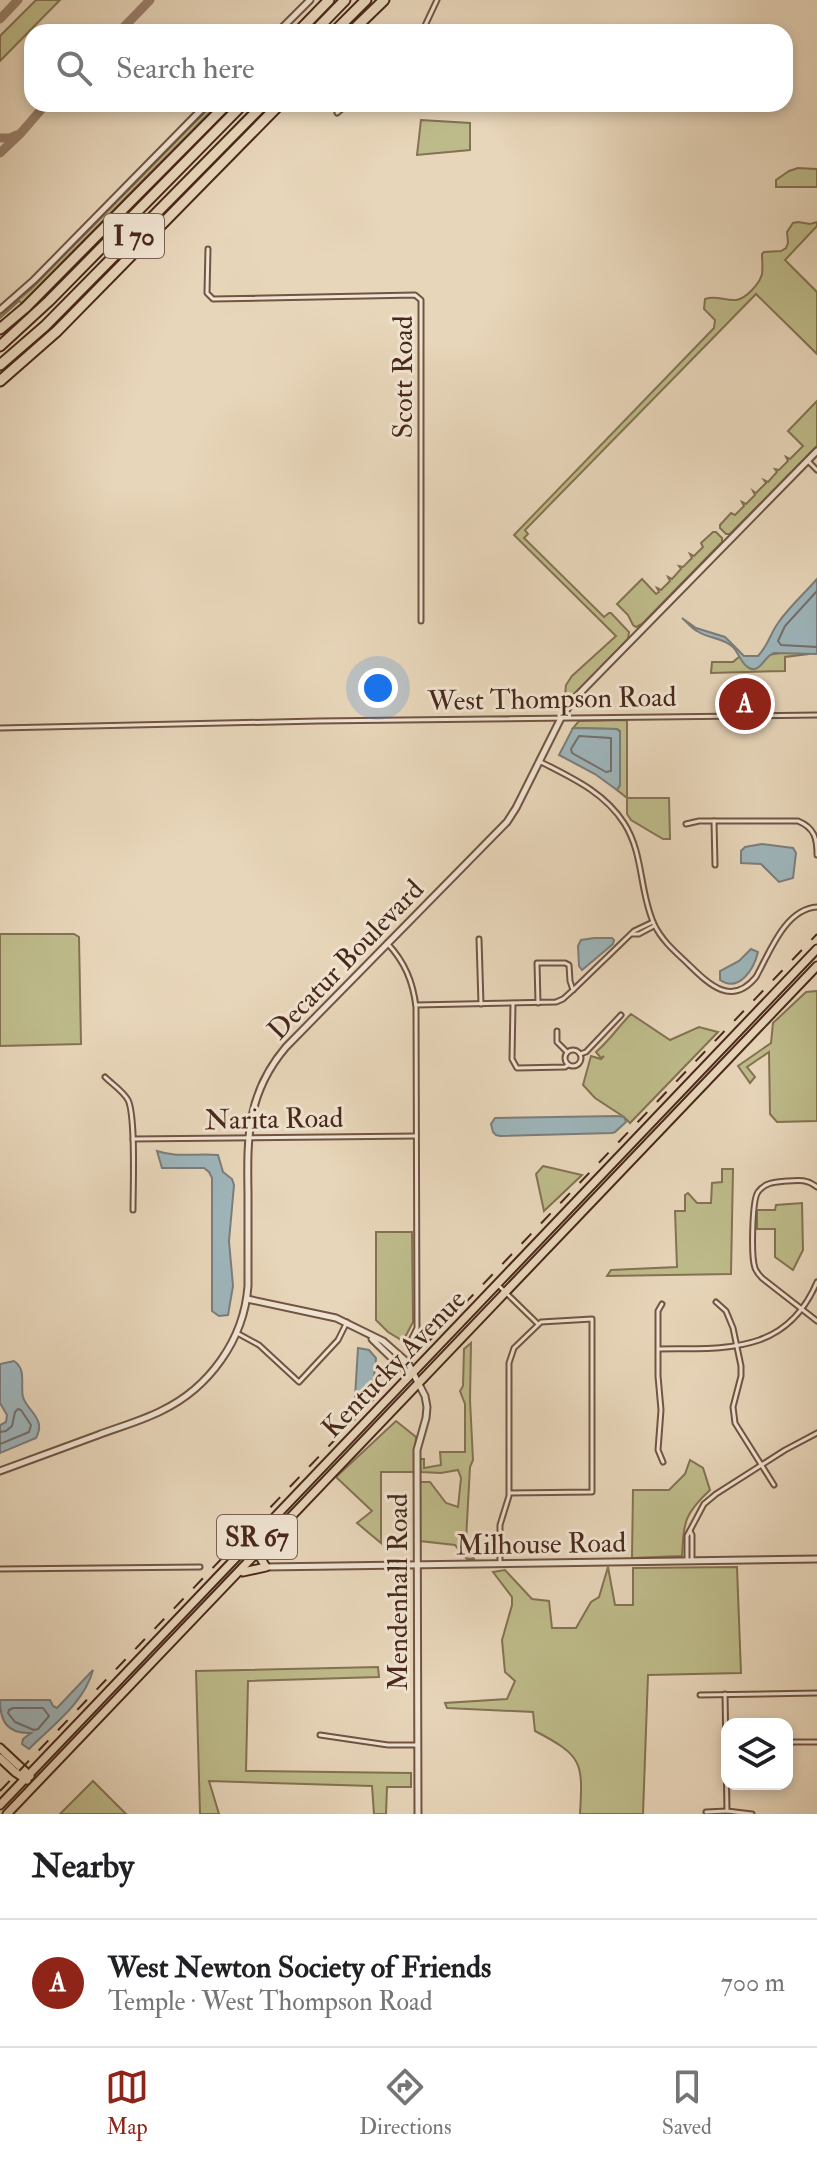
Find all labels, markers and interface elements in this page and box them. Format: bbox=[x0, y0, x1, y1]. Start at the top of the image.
search box bbox=[24, 24, 793, 112]
icon: search bbox=[52, 46, 96, 90]
text: Search here bbox=[116, 50, 255, 87]
road number: I 70 bbox=[104, 214, 164, 258]
street label: Scott Road bbox=[386, 315, 421, 438]
your location bbox=[358, 668, 398, 708]
pin: A bbox=[719, 674, 771, 734]
street label: West Thompson Road bbox=[426, 680, 677, 719]
street label: Decatur Boulevard bbox=[261, 872, 432, 1048]
street label: Narita Road bbox=[204, 1101, 344, 1138]
street label: Kentucky Avenue bbox=[315, 1282, 474, 1446]
street label: Mendenhall Road bbox=[381, 1493, 416, 1691]
road number: SR 67 bbox=[217, 1515, 297, 1559]
street label: Milhouse Road bbox=[456, 1526, 627, 1563]
map controls bbox=[721, 1718, 793, 1790]
button: layers bbox=[721, 1718, 793, 1790]
text: Nearby bbox=[32, 1845, 134, 1888]
text: West Newton Society of Friends bbox=[108, 1949, 491, 1986]
text: A bbox=[50, 1967, 66, 1999]
text: 700 m bbox=[721, 1967, 785, 1999]
text: Temple · West Thompson Road bbox=[108, 1986, 433, 2018]
tab: Map bbox=[105, 2065, 149, 2141]
tab: Directions bbox=[359, 2065, 452, 2141]
tab: Saved bbox=[662, 2065, 712, 2141]

